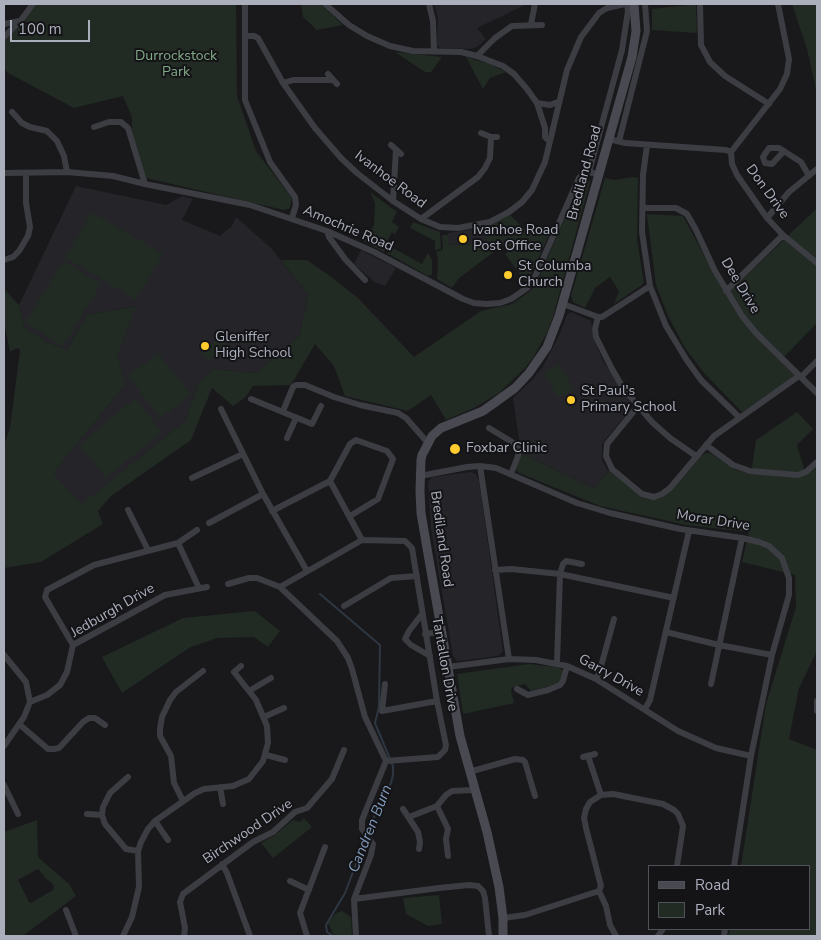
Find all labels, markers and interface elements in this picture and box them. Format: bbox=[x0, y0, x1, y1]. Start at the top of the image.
scale bar bbox=[12, 10, 92, 42]
text: 100 m bbox=[18, 19, 62, 39]
park label: Durrockstock Park bbox=[135, 49, 217, 82]
street label: Brediland Road bbox=[564, 124, 606, 222]
street label: Ivanhoe Road bbox=[351, 148, 429, 212]
street label: Don Drive bbox=[742, 162, 792, 222]
street label: Amochrie Road bbox=[300, 202, 396, 256]
place label: Ivanhoe Road Post Office bbox=[473, 223, 558, 256]
marker: Ivanhoe Road Post Office bbox=[457, 233, 469, 245]
street label: Dee Drive bbox=[717, 255, 763, 317]
place label: St Columba Church bbox=[518, 259, 591, 292]
marker: St Columba Church bbox=[502, 269, 514, 281]
place label: Gleniffer High School bbox=[215, 330, 291, 362]
marker: Gleniffer High School bbox=[199, 340, 211, 352]
place label: St Paul's Primary School bbox=[581, 384, 676, 417]
marker: St Paul's Primary School bbox=[565, 394, 577, 406]
place label: Foxbar Clinic bbox=[466, 441, 547, 457]
marker: Foxbar Clinic bbox=[448, 442, 462, 456]
street label: Brediland Road bbox=[426, 490, 456, 588]
street label: Morar Drive bbox=[675, 507, 751, 535]
street label: Jedburgh Drive bbox=[68, 580, 158, 642]
street label: Tantallon Drive bbox=[427, 615, 461, 713]
street label: Garry Drive bbox=[575, 651, 647, 701]
water label: Candren Burn bbox=[345, 782, 397, 876]
street label: Birchwood Drive bbox=[200, 796, 296, 868]
legend bbox=[648, 865, 811, 930]
text: Road bbox=[695, 875, 730, 895]
text: Park bbox=[695, 900, 725, 920]

